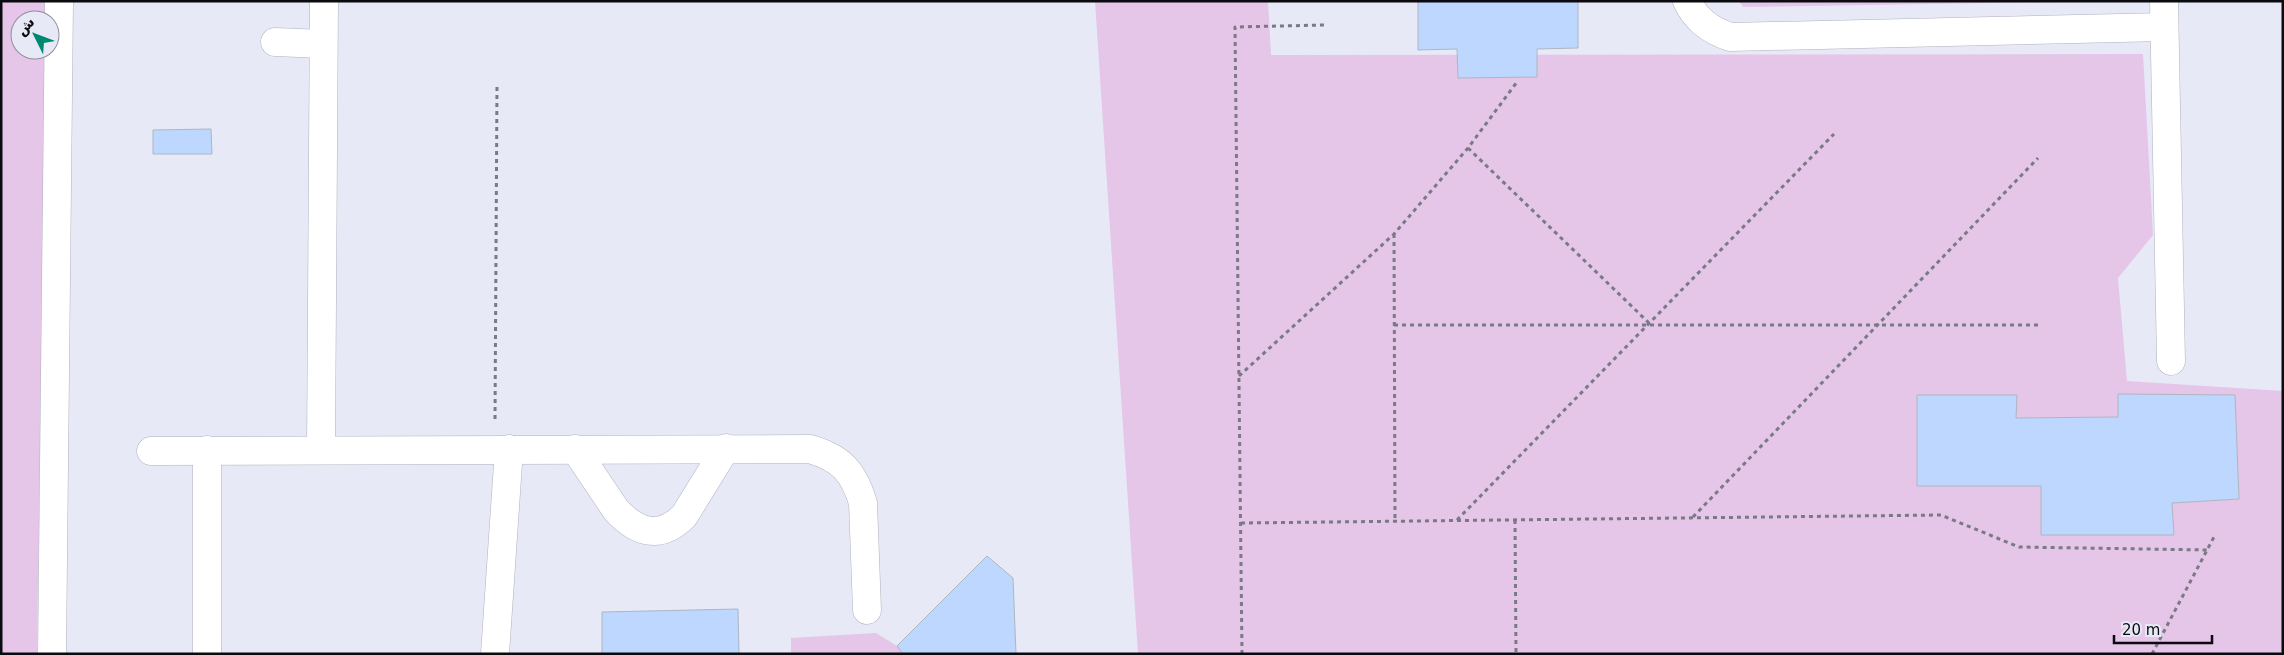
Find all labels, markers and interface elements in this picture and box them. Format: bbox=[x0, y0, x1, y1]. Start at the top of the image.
north arrow bbox=[10, 10, 60, 60]
text: ش bbox=[13, 14, 38, 39]
scale bar bbox=[2114, 612, 2212, 644]
text: 20 m bbox=[2122, 621, 2160, 639]

